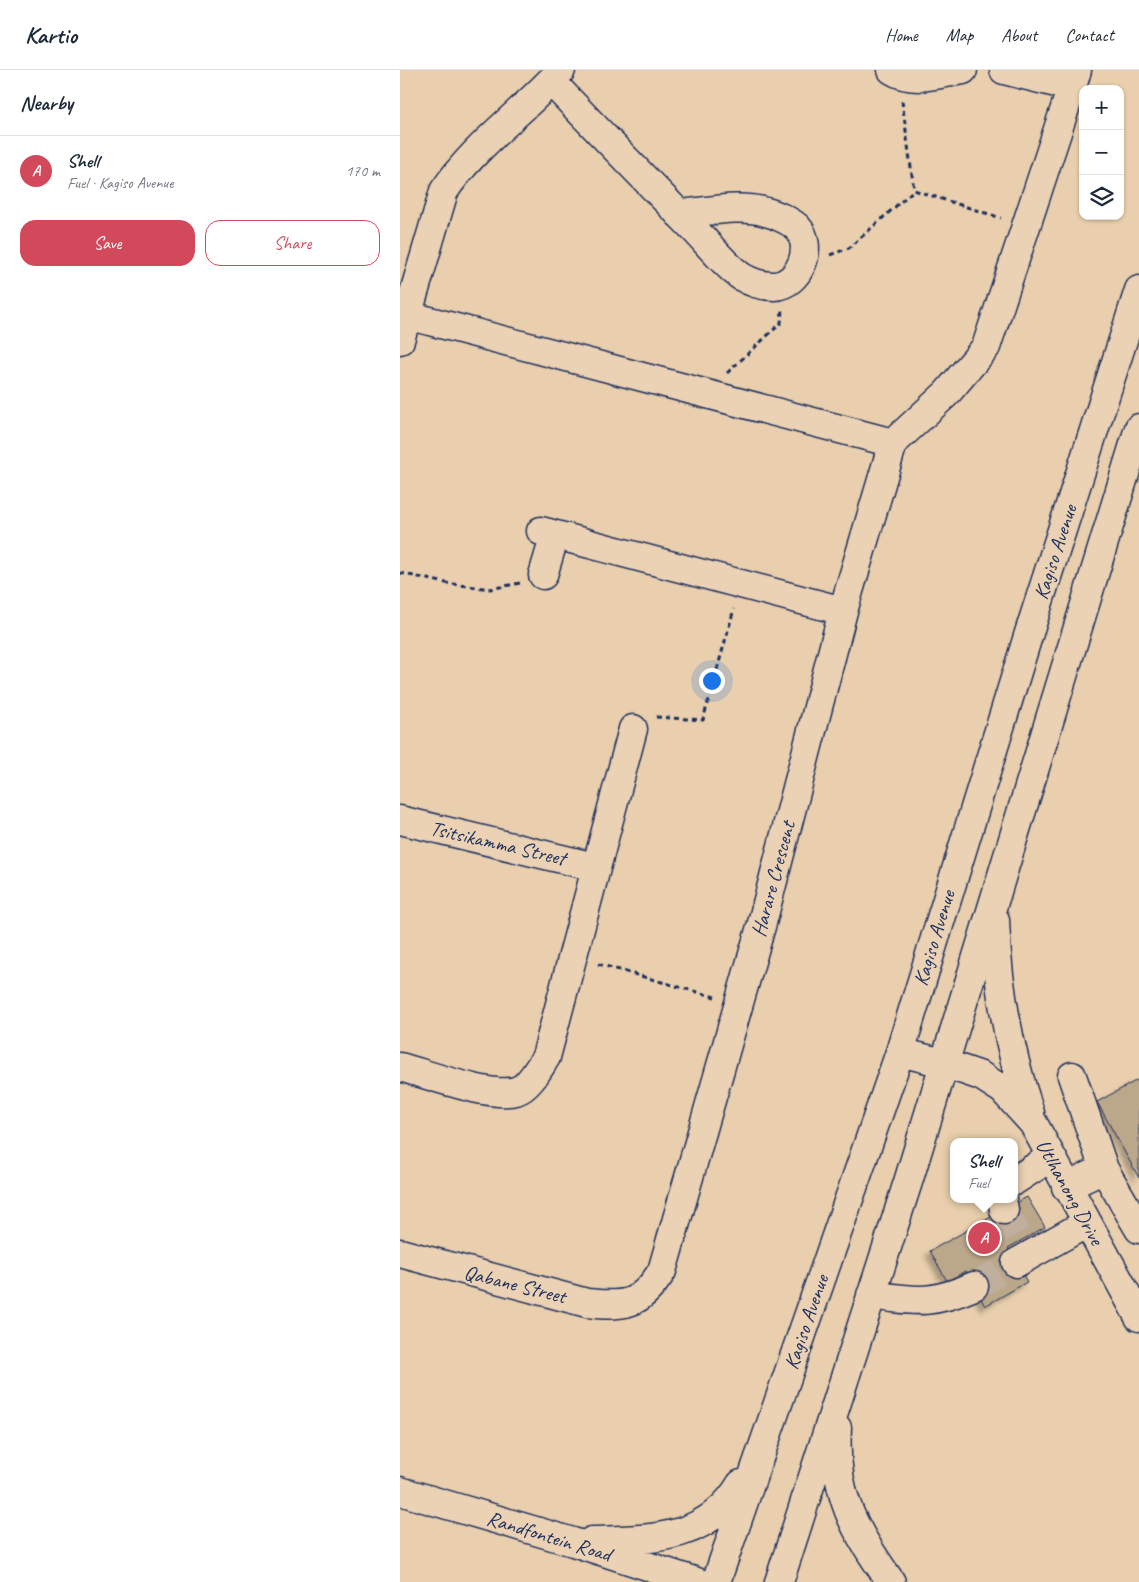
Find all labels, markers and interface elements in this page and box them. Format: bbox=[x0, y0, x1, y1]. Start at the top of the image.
text: Kartio bbox=[25, 20, 77, 50]
text: Home bbox=[885, 24, 918, 46]
text: Map bbox=[946, 24, 973, 46]
text: About bbox=[1001, 24, 1037, 46]
text: Contact bbox=[1065, 24, 1114, 46]
map controls bbox=[1079, 85, 1124, 220]
button: + bbox=[1079, 85, 1124, 130]
text: Nearby bbox=[20, 90, 73, 116]
button: − bbox=[1079, 130, 1124, 175]
text: Shell bbox=[67, 149, 99, 173]
text: A bbox=[32, 161, 40, 181]
text: 170 m bbox=[346, 161, 380, 181]
text: Fuel · Kagiso Avenue bbox=[67, 173, 173, 193]
button: layers bbox=[1079, 175, 1124, 220]
button: Save bbox=[20, 220, 195, 266]
button: Share bbox=[205, 220, 380, 266]
street label: Kagiso Avenue bbox=[1027, 500, 1083, 603]
your location bbox=[699, 668, 725, 694]
street label: Tsitsikamma Street bbox=[428, 815, 571, 872]
street label: Harare Crescent bbox=[745, 816, 801, 940]
street label: Kagiso Avenue bbox=[907, 886, 961, 989]
street label: Utlhanong Drive bbox=[1030, 1135, 1111, 1251]
popup bbox=[950, 1138, 1018, 1203]
text: Shell bbox=[968, 1149, 1000, 1173]
text: Fuel bbox=[968, 1173, 989, 1193]
pin: A bbox=[968, 1219, 1000, 1257]
street label: Qabane Street bbox=[461, 1259, 571, 1310]
street label: Kagiso Avenue bbox=[778, 1270, 835, 1373]
street label: Randfontein Road bbox=[484, 1505, 618, 1568]

